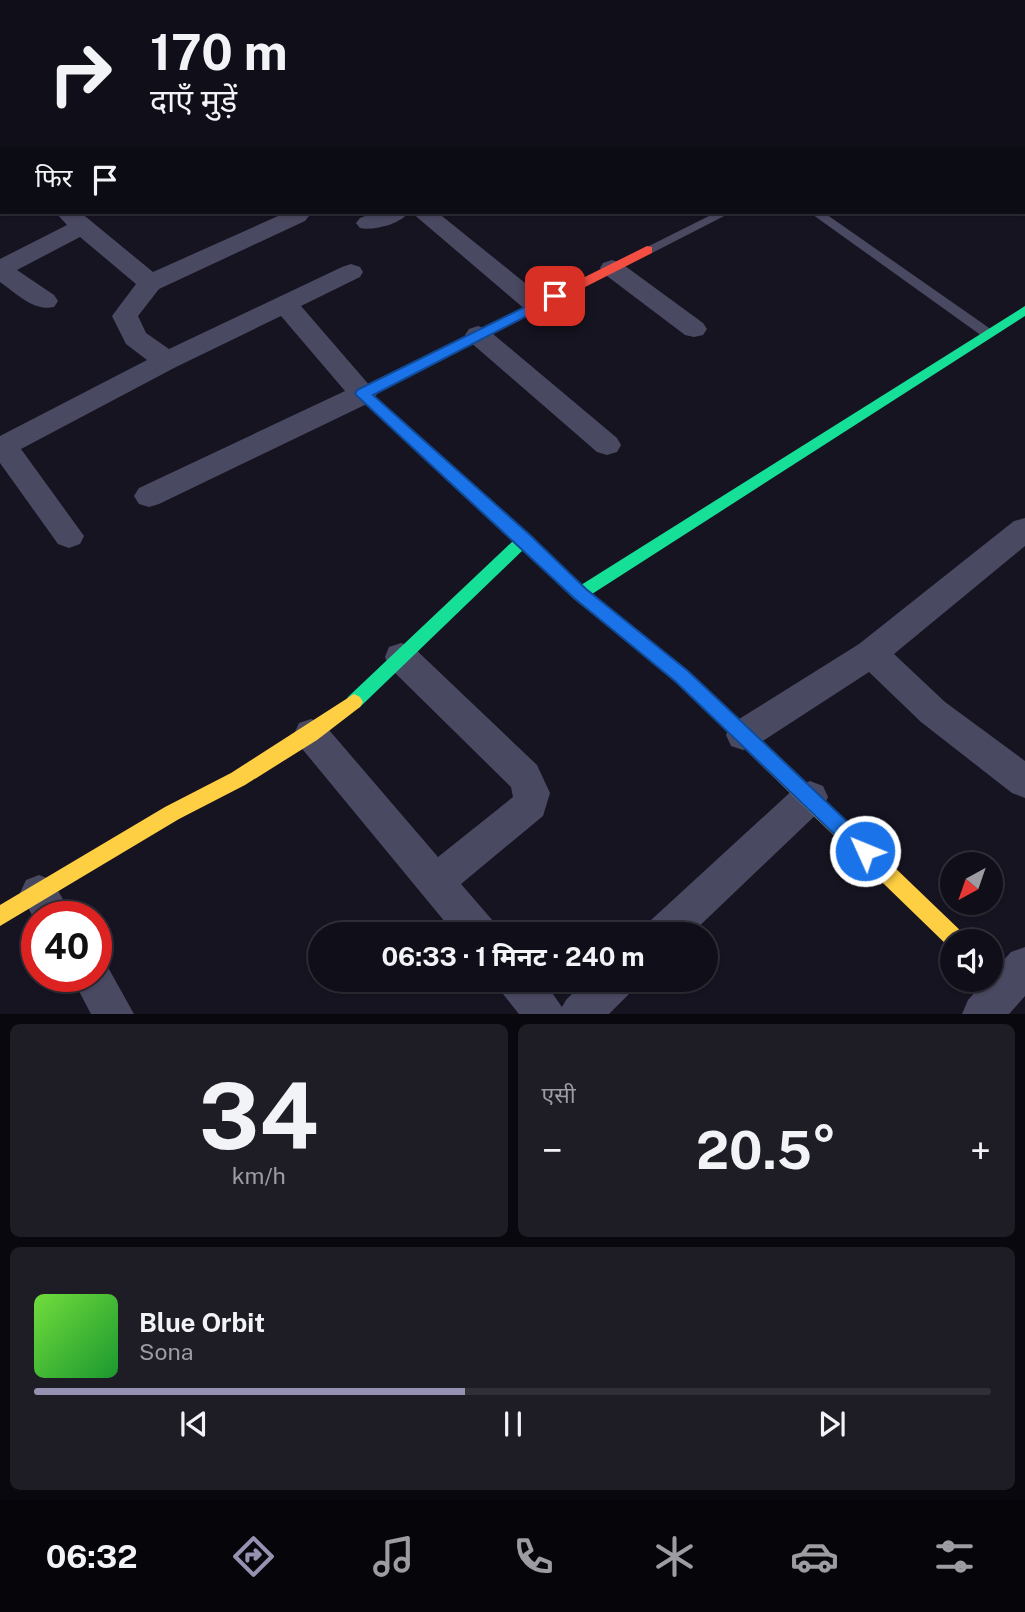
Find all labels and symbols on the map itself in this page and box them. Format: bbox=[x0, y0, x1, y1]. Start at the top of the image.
pin bbox=[525, 266, 585, 326]
position arrow bbox=[828, 814, 902, 888]
north arrow bbox=[940, 852, 1003, 915]
speed limit sign: 40 bbox=[21, 901, 112, 992]

